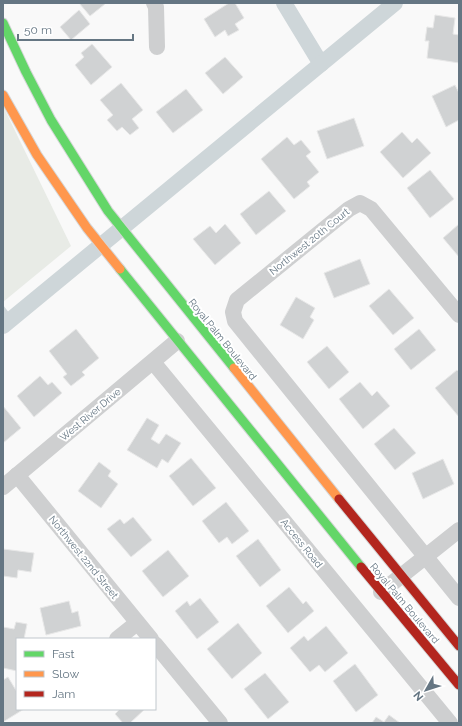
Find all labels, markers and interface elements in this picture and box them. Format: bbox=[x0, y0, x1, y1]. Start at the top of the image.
scale bar bbox=[18, 16, 133, 42]
text: 50 m bbox=[24, 23, 52, 37]
street label: Northwest 20th Court bbox=[267, 205, 352, 277]
street label: Royal Palm Boulevard bbox=[187, 297, 259, 382]
street label: West River Drive bbox=[58, 386, 123, 443]
street label: Northwest 22nd Street bbox=[47, 514, 121, 601]
street label: Access Road bbox=[279, 517, 325, 570]
street label: Royal Palm Boulevard bbox=[368, 561, 441, 646]
legend bbox=[16, 638, 156, 710]
text: Fast bbox=[52, 647, 75, 661]
text: Slow bbox=[52, 667, 79, 681]
north arrow bbox=[406, 670, 446, 710]
text: Jam bbox=[52, 687, 75, 701]
text: N bbox=[411, 689, 426, 703]

